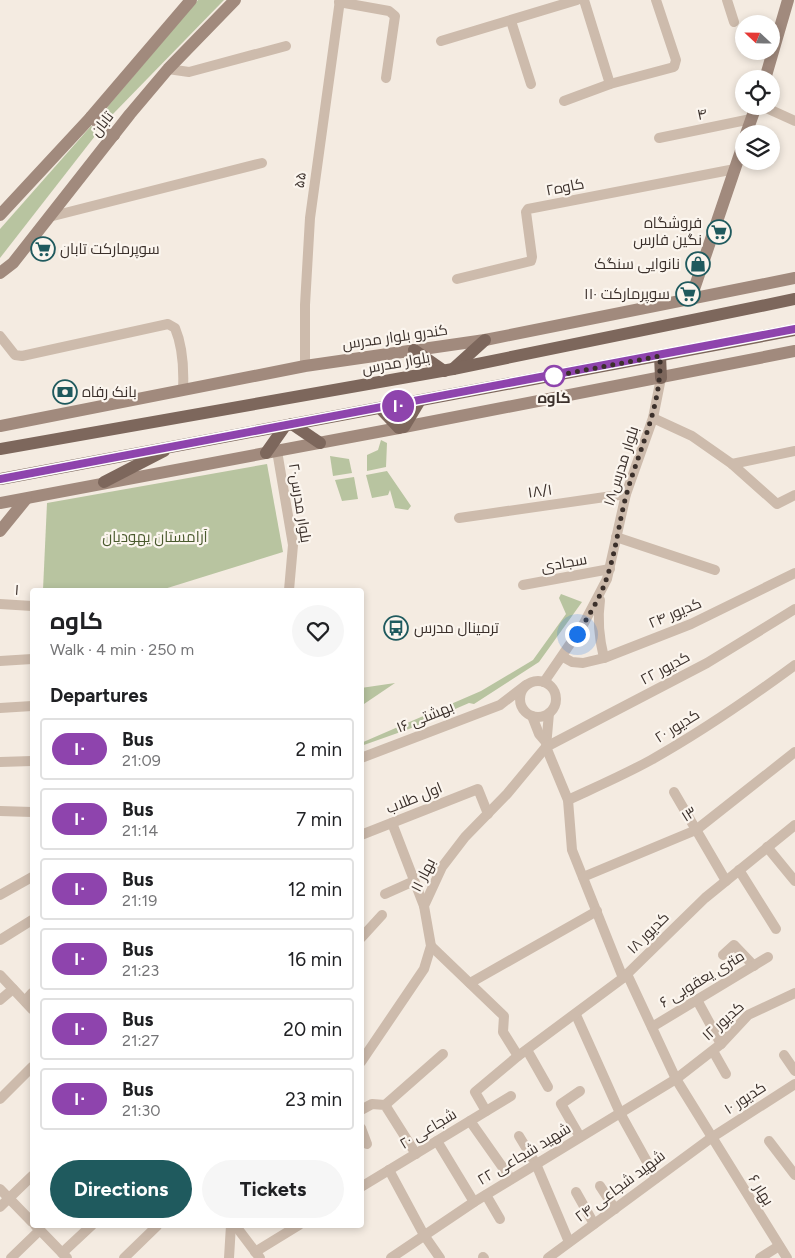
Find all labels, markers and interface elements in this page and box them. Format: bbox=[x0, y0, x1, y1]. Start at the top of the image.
north arrow bbox=[735, 15, 780, 60]
map controls bbox=[735, 15, 780, 170]
button: locate bbox=[735, 70, 780, 115]
street label: ۴ bbox=[695, 104, 709, 124]
street label: تابان bbox=[87, 108, 118, 141]
button: layers bbox=[735, 125, 780, 170]
street label: ۵۵ bbox=[290, 171, 310, 189]
street label: کاوه۲ bbox=[544, 174, 586, 200]
place label: فروشگاه نگین فارس bbox=[633, 214, 702, 250]
supermarket icon: فروشگاه نگین فارس bbox=[706, 219, 732, 245]
supermarket icon: سوپرمارکت تابان bbox=[30, 236, 56, 262]
place label: سوپرمارکت تابان bbox=[60, 240, 160, 259]
shop icon: نانوایی سنگک bbox=[685, 251, 711, 277]
place label: نانوایی سنگک bbox=[594, 255, 680, 274]
supermarket icon: سوپرمارکت ۱۱۰ bbox=[675, 281, 701, 307]
place label: سوپرمارکت ۱۱۰ bbox=[584, 285, 670, 304]
street label: کندرو بلوار مدرس bbox=[341, 321, 449, 354]
street label: بلوار مدرس bbox=[361, 348, 432, 379]
marker: کاوه bbox=[543, 365, 565, 387]
bank icon: بانک رفاه bbox=[52, 379, 78, 405]
place label: بانک رفاه bbox=[82, 383, 137, 401]
place label: کاوه bbox=[537, 389, 571, 407]
line badge: ۱۰ bbox=[376, 390, 420, 422]
text: ۱۰ bbox=[392, 395, 404, 417]
street label: بلوار مدرس۱۸ bbox=[600, 424, 643, 508]
street label: بلوار مدرس۲۰ bbox=[284, 462, 315, 544]
street label: ۱۸/۱ bbox=[527, 480, 553, 502]
park label: آرامستان یهودیان bbox=[102, 528, 208, 547]
street label: سجادی bbox=[540, 550, 589, 577]
street label: ۱ bbox=[14, 581, 20, 599]
street label: کدیور ۲۴ bbox=[646, 594, 704, 632]
button: heart bbox=[292, 605, 344, 657]
text: کاوه bbox=[50, 606, 103, 635]
bus stop icon: ترمینال مدرس bbox=[383, 615, 409, 641]
place label: ترمینال مدرس bbox=[414, 619, 499, 638]
your location bbox=[565, 622, 590, 647]
text: Walk · 4 min · 250 m bbox=[50, 640, 194, 659]
street label: کدیور ۲۲ bbox=[637, 647, 693, 689]
text: Departures bbox=[50, 684, 148, 707]
street label: ۱۶ بهشتی bbox=[394, 697, 457, 738]
street label: کدیور ۲۰ bbox=[651, 705, 703, 747]
text: Bus bbox=[122, 728, 153, 751]
text: ۱۰ bbox=[74, 738, 85, 760]
text: 2 min bbox=[296, 738, 342, 761]
text: 21:09 bbox=[122, 751, 161, 770]
street label: اول طلاب bbox=[383, 779, 445, 817]
text: Bus bbox=[122, 798, 153, 821]
street label: ۱۳ bbox=[678, 802, 700, 826]
text: ۱۰ bbox=[74, 808, 85, 830]
text: 7 min bbox=[296, 808, 342, 831]
text: 21:14 bbox=[122, 821, 158, 840]
street label: بهار ۱۱ bbox=[407, 855, 440, 895]
text: Bus bbox=[122, 868, 153, 891]
text: ۱۰ bbox=[74, 878, 85, 900]
text: 12 min bbox=[288, 878, 342, 901]
text: 21:19 bbox=[122, 891, 157, 910]
street label: کدیور ۱۸ bbox=[623, 908, 673, 958]
text: Bus bbox=[122, 938, 153, 961]
street label: ۶ متری یعقوبی bbox=[656, 947, 748, 1012]
text: ۱۰ bbox=[74, 948, 85, 970]
text: 16 min bbox=[288, 948, 342, 971]
text: 21:23 bbox=[122, 961, 159, 980]
street label: کدیور ۱۲ bbox=[698, 997, 748, 1045]
text: Bus bbox=[122, 1008, 153, 1031]
text: ۱۰ bbox=[74, 1018, 85, 1040]
text: 20 min bbox=[283, 1018, 342, 1041]
text: 21:27 bbox=[122, 1031, 159, 1050]
text: Bus bbox=[122, 1078, 153, 1101]
street label: کدیور ۱۰ bbox=[721, 1078, 769, 1118]
text: ۱۰ bbox=[74, 1088, 85, 1110]
text: 23 min bbox=[285, 1088, 342, 1111]
text: 21:30 bbox=[122, 1101, 161, 1120]
street label: شجاعی ۲۰ bbox=[396, 1105, 460, 1154]
street label: شهید شجاعی ۲۲ bbox=[474, 1119, 575, 1190]
street label: شهید شجاعی ۲۴ bbox=[571, 1146, 669, 1226]
button: Directions bbox=[50, 1160, 192, 1218]
button: Tickets bbox=[202, 1160, 344, 1218]
street label: بهار ۶ bbox=[744, 1171, 777, 1209]

